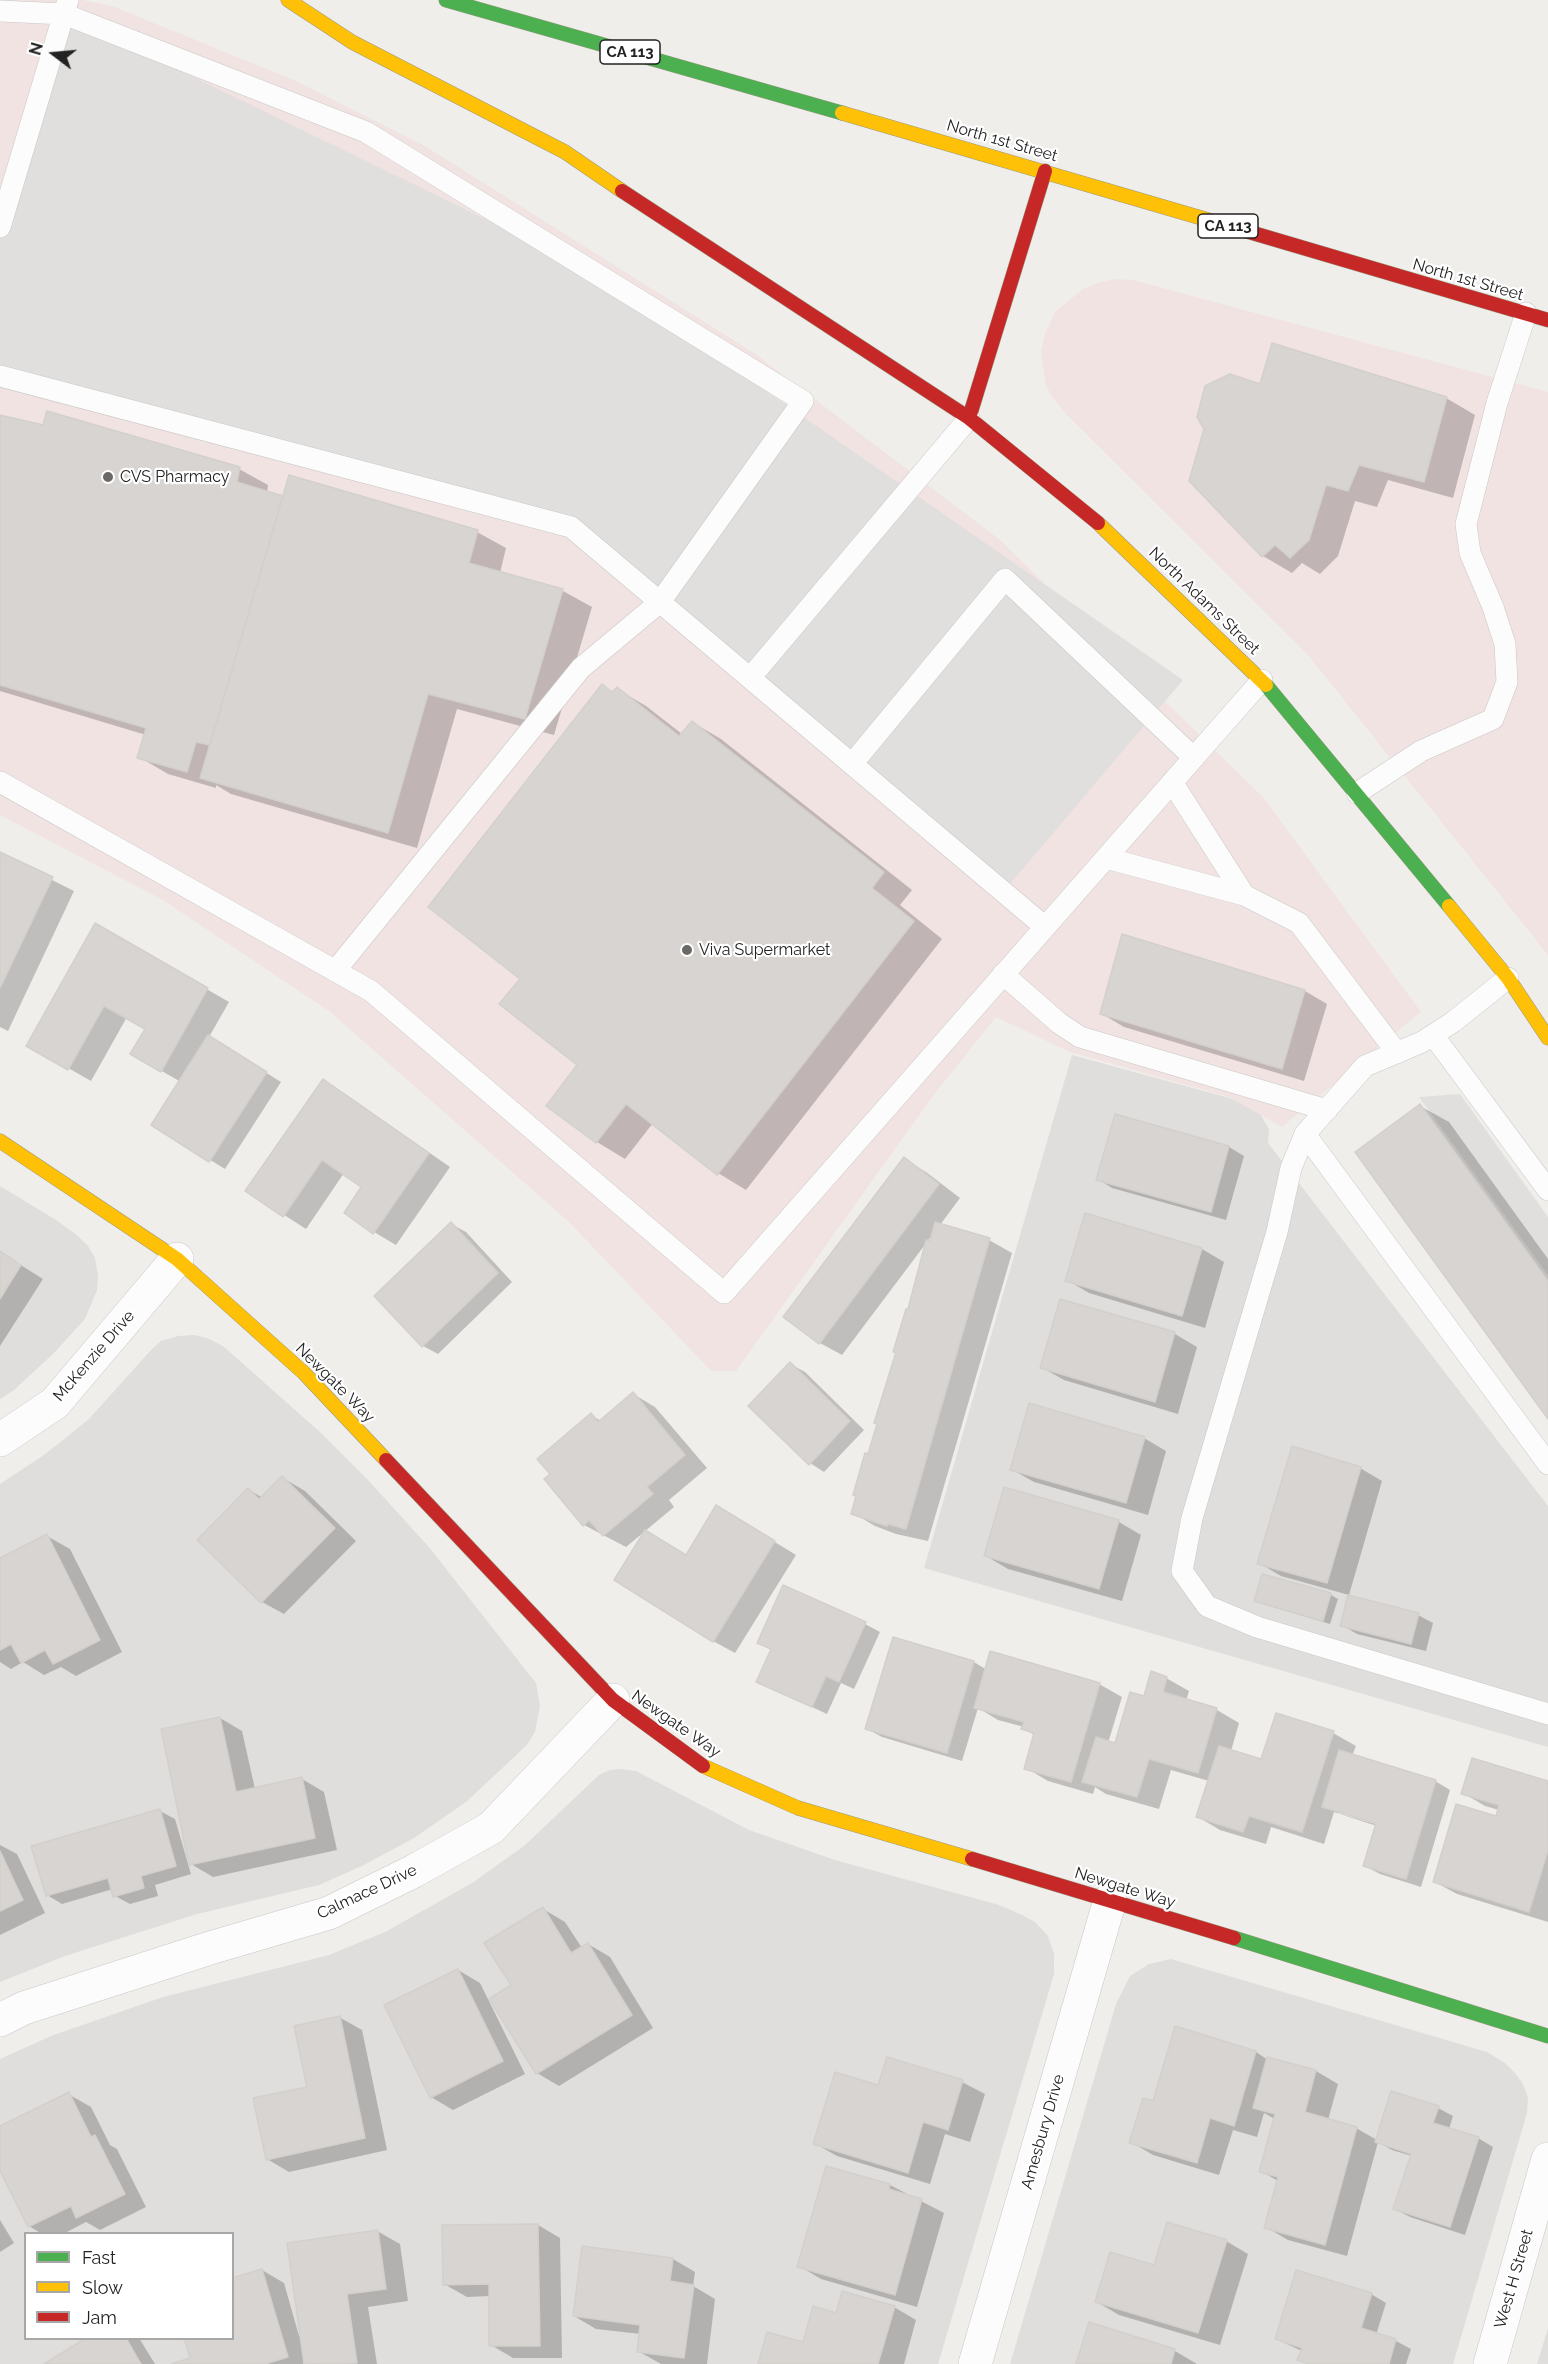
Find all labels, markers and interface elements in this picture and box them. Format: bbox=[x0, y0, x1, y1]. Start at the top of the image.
north arrow bbox=[24, 24, 84, 84]
text: N bbox=[25, 40, 47, 57]
road number: CA 113 bbox=[600, 40, 660, 64]
street label: North 1st Street bbox=[944, 116, 1060, 166]
road number: CA 113 bbox=[1198, 214, 1258, 238]
street label: North 1st Street bbox=[1410, 255, 1526, 305]
place label: CVS Pharmacy bbox=[120, 467, 230, 487]
marker: CVS Pharmacy bbox=[101, 470, 115, 484]
street label: North Adams Street bbox=[1145, 543, 1263, 659]
place label: Viva Supermarket bbox=[699, 940, 830, 960]
marker: Viva Supermarket bbox=[680, 943, 694, 957]
street label: McKenzie Drive bbox=[49, 1307, 139, 1405]
street label: Newgate Way bbox=[291, 1339, 379, 1427]
street label: Newgate Way bbox=[628, 1686, 724, 1762]
street label: Calmace Drive bbox=[314, 1861, 420, 1923]
street label: Newgate Way bbox=[1072, 1864, 1178, 1912]
street label: Amesbury Drive bbox=[1017, 2072, 1069, 2192]
street label: West H Street bbox=[1491, 2227, 1537, 2331]
legend bbox=[24, 2232, 234, 2340]
text: Fast bbox=[82, 2247, 116, 2268]
text: Slow bbox=[82, 2277, 123, 2298]
text: Jam bbox=[82, 2307, 117, 2328]

